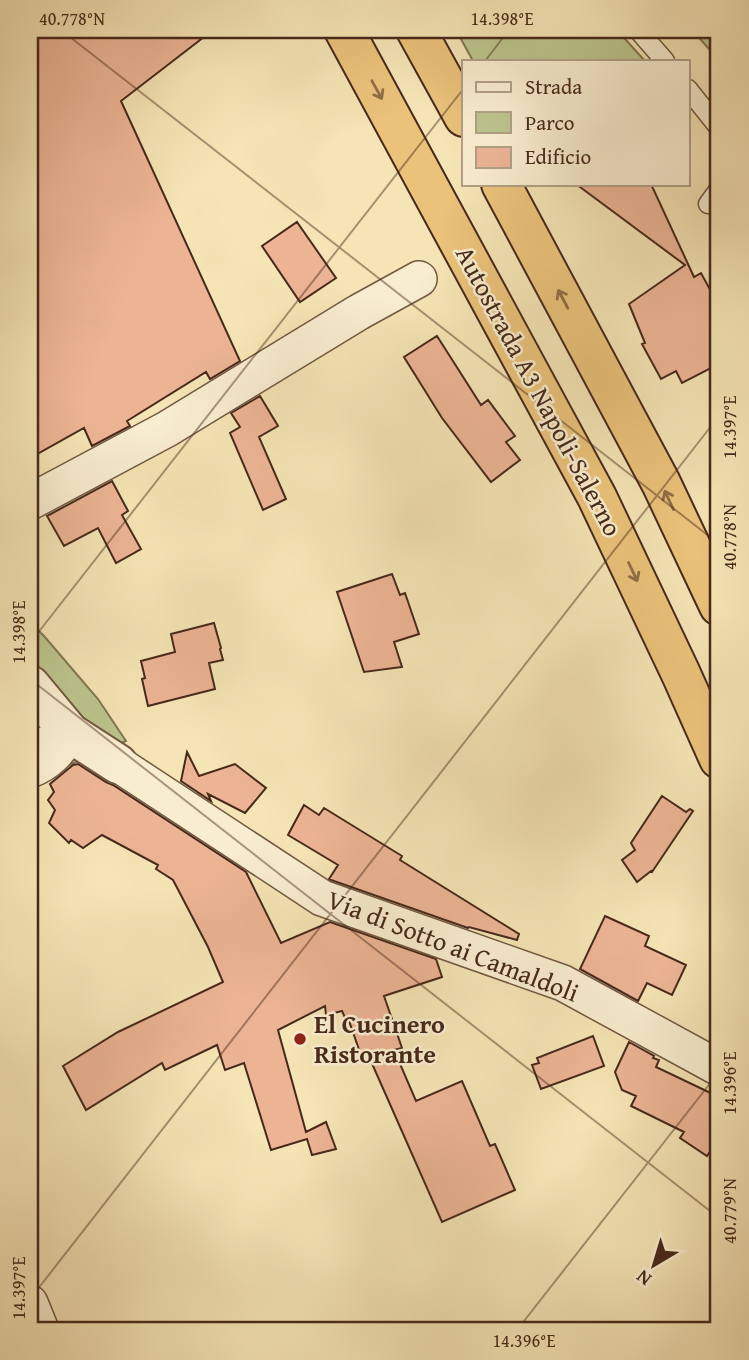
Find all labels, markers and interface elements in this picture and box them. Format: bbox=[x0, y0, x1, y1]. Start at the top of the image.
text: 40.778°N bbox=[39, 5, 105, 32]
text: 14.398°E bbox=[470, 5, 534, 32]
legend bbox=[462, 60, 690, 186]
text: Strada bbox=[525, 71, 582, 102]
one-way arrow bbox=[370, 79, 384, 99]
text: Parco bbox=[525, 107, 575, 138]
text: Edificio bbox=[525, 141, 591, 172]
street label: Autostrada A3 Napoli-Salerno bbox=[446, 239, 633, 543]
one-way arrow bbox=[556, 289, 569, 310]
text: 14.397°E bbox=[716, 395, 743, 459]
one-way arrow bbox=[662, 490, 675, 511]
text: 40.778°N bbox=[716, 504, 743, 570]
one-way arrow bbox=[627, 561, 640, 582]
text: 14.398°E bbox=[5, 600, 32, 664]
street label: Via di Sotto ai Camaldoli bbox=[322, 880, 585, 1012]
place label: El Cucinero Ristorante bbox=[314, 1004, 445, 1073]
marker: El Cucinero Ristorante bbox=[292, 1031, 308, 1047]
text: 14.396°E bbox=[716, 1051, 743, 1115]
text: 40.779°N bbox=[716, 1178, 743, 1244]
north arrow bbox=[620, 1230, 690, 1300]
text: 14.397°E bbox=[5, 1256, 32, 1320]
text: N bbox=[630, 1263, 657, 1293]
text: 14.396°E bbox=[492, 1327, 556, 1354]

